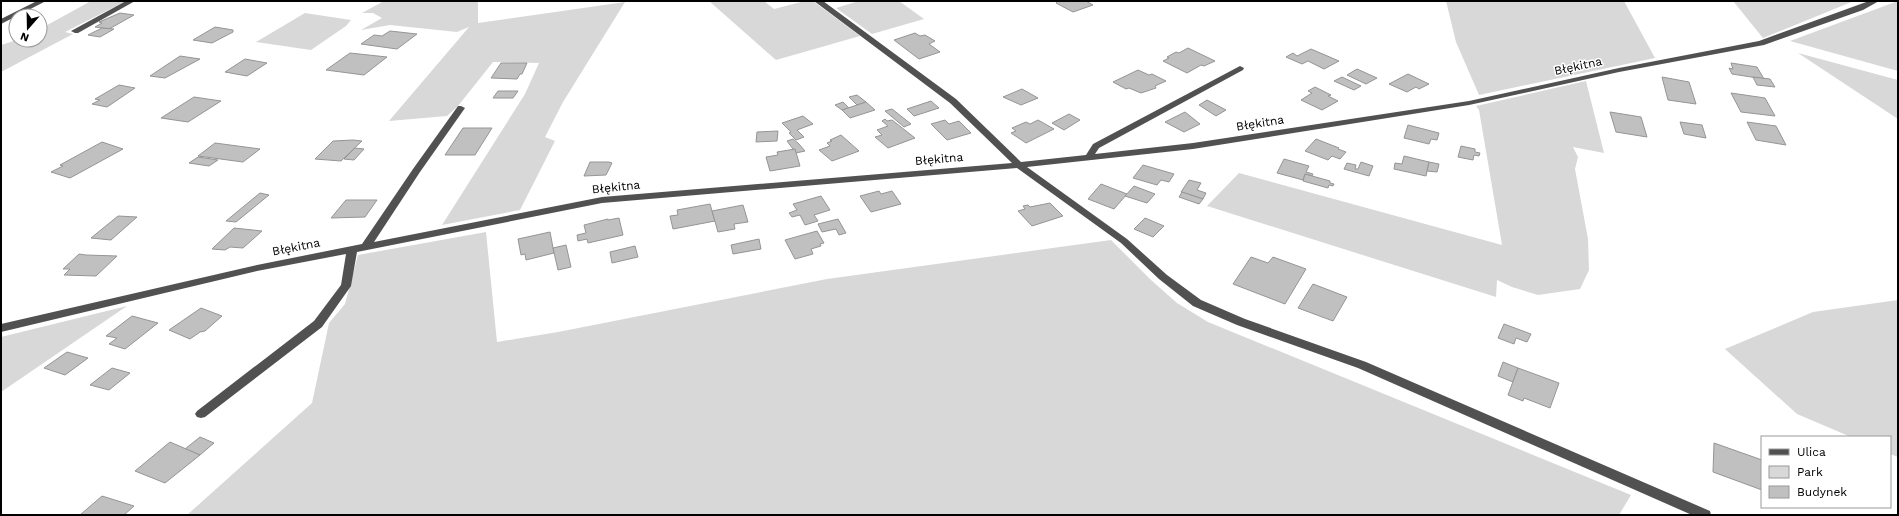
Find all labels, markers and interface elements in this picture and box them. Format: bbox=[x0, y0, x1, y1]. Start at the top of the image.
north arrow bbox=[8, 8, 48, 48]
text: N bbox=[19, 29, 31, 44]
street label: Błękitna bbox=[1553, 54, 1603, 78]
street label: Błękitna bbox=[1235, 112, 1285, 134]
street label: Błękitna bbox=[914, 150, 964, 168]
street label: Błękitna bbox=[591, 177, 641, 196]
street label: Błękitna bbox=[271, 235, 321, 258]
legend bbox=[1761, 436, 1891, 508]
text: Ulica bbox=[1797, 445, 1826, 459]
text: Park bbox=[1797, 465, 1823, 479]
text: Budynek bbox=[1797, 485, 1847, 499]

